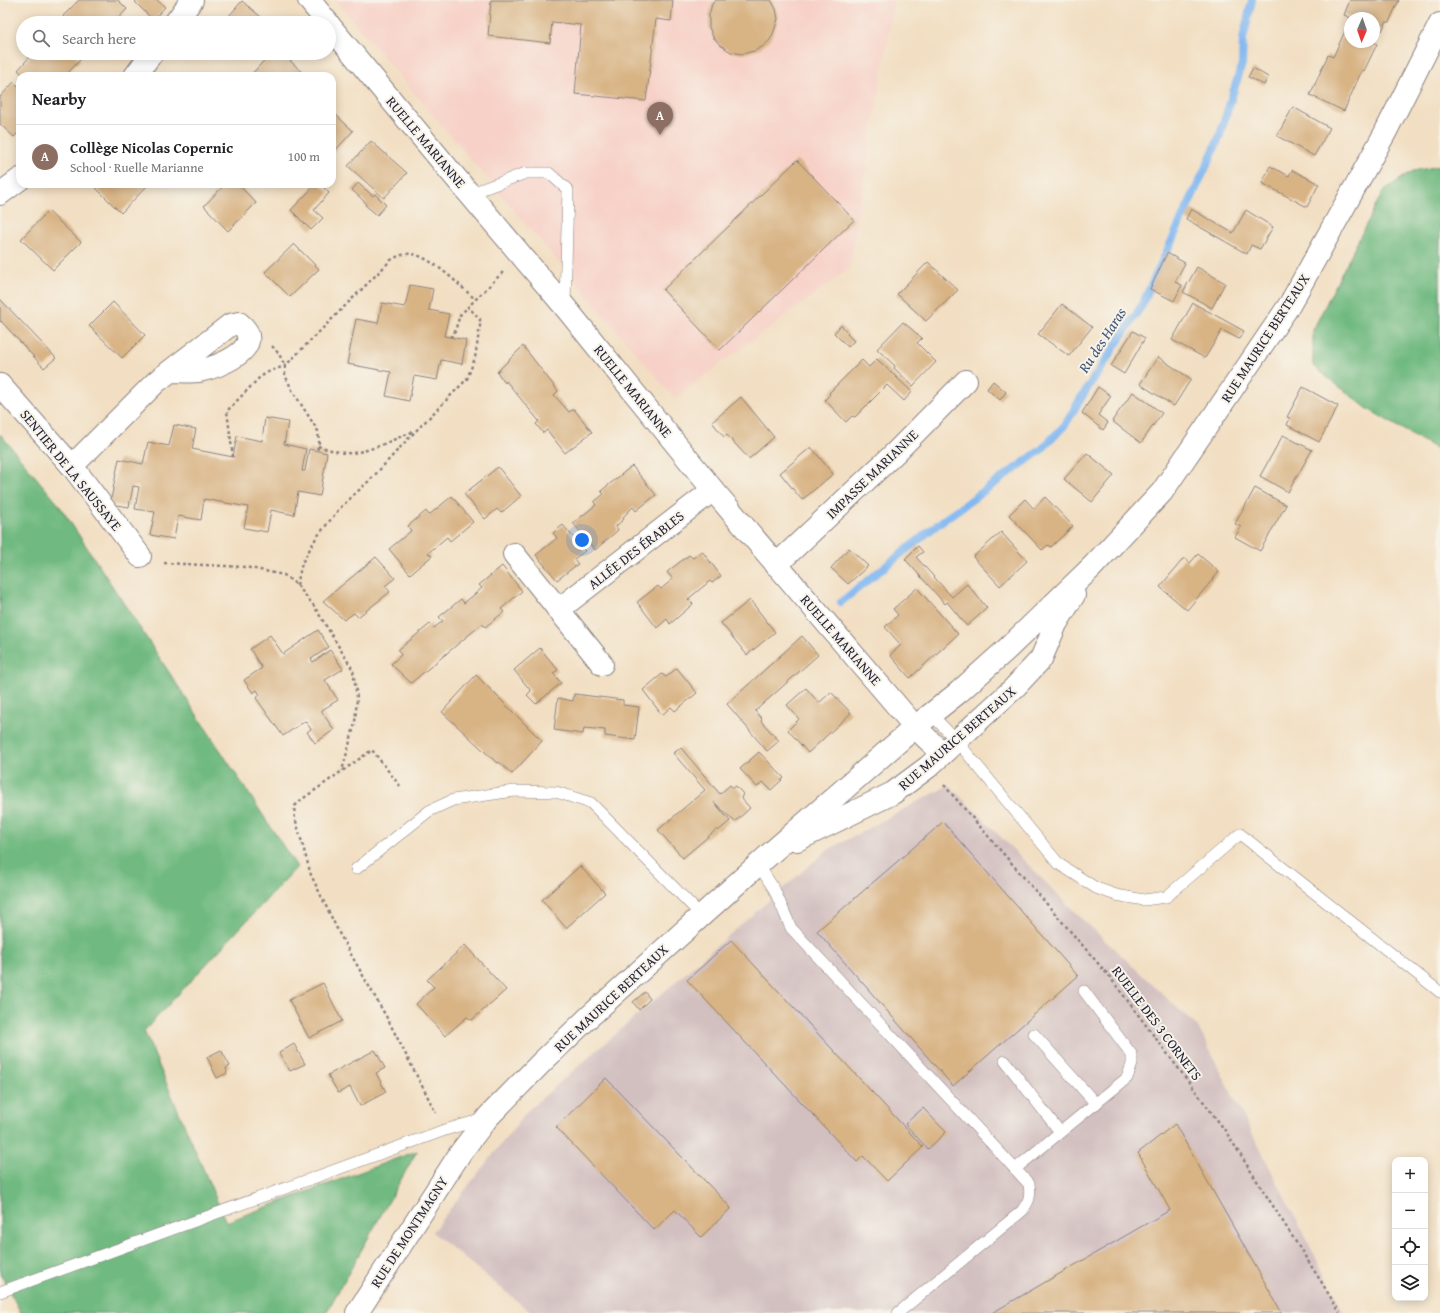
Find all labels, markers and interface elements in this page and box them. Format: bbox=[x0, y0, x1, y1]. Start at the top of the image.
north arrow bbox=[1344, 12, 1380, 48]
search box bbox=[16, 16, 336, 60]
icon: search bbox=[30, 27, 52, 49]
text: Search here bbox=[62, 28, 136, 49]
text: Nearby bbox=[32, 86, 86, 111]
street label: RUELLE MARIANNE bbox=[382, 92, 470, 192]
pin: A bbox=[647, 102, 673, 135]
text: Collège Nicolas Copernic bbox=[70, 137, 233, 158]
text: A bbox=[41, 147, 49, 166]
text: 100 m bbox=[288, 147, 320, 166]
text: School · Ruelle Marianne bbox=[70, 158, 204, 177]
street label: RUE MAURICE BERTEAUX bbox=[1216, 269, 1314, 406]
water label: Ru des Haras bbox=[1073, 303, 1131, 378]
street label: RUELLE MARIANNE bbox=[589, 340, 677, 442]
street label: SENTIER DE LA SAUSSAYE bbox=[16, 405, 126, 535]
street label: IMPASSE MARIANNE bbox=[822, 425, 922, 523]
street label: ALLÉE DES ÉRABLES bbox=[584, 506, 688, 594]
your location bbox=[572, 530, 592, 550]
street label: RUELLE MARIANNE bbox=[796, 590, 886, 690]
street label: RUE MAURICE BERTEAUX bbox=[894, 681, 1020, 795]
street label: RUE MAURICE BERTEAUX bbox=[549, 939, 673, 1056]
street label: RUELLE DES 3 CORNETS bbox=[1107, 962, 1207, 1084]
map controls bbox=[1392, 1157, 1428, 1301]
button: + bbox=[1392, 1157, 1428, 1193]
street label: RUE DE MONTMAGNY bbox=[366, 1172, 453, 1291]
button: − bbox=[1392, 1193, 1428, 1229]
button: locate bbox=[1392, 1229, 1428, 1265]
button: layers bbox=[1392, 1265, 1428, 1301]

